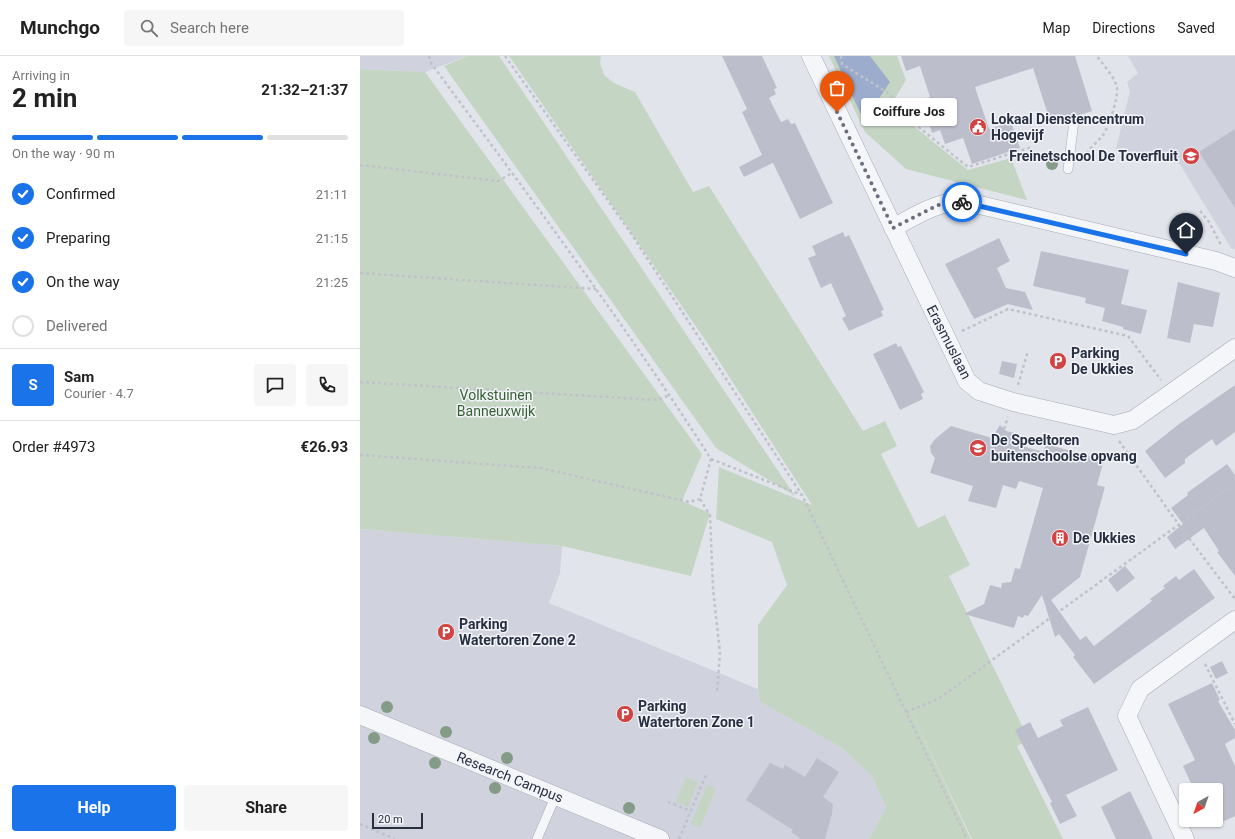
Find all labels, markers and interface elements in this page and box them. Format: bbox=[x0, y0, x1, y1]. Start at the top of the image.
search box bbox=[124, 10, 404, 46]
text: Munchgo bbox=[20, 16, 100, 39]
icon: search bbox=[138, 17, 160, 39]
text: Search here bbox=[170, 19, 249, 37]
text: Map bbox=[1043, 20, 1070, 36]
text: Directions bbox=[1092, 20, 1155, 36]
text: Saved bbox=[1177, 20, 1215, 36]
text: Arriving in bbox=[12, 68, 70, 83]
pin bbox=[820, 71, 854, 112]
icon: bag bbox=[826, 77, 848, 99]
text: 21:32–21:37 bbox=[261, 81, 348, 99]
text: 2 min bbox=[12, 83, 77, 113]
callout: Coiffure Jos bbox=[861, 98, 957, 126]
text: Coiffure Jos bbox=[873, 104, 945, 119]
place label: Lokaal Dienstencentrum Hogevijf bbox=[991, 111, 1144, 143]
public building icon: Lokaal Dienstencentrum Hogevijf bbox=[968, 117, 988, 137]
text: On the way · 90 m bbox=[12, 146, 115, 161]
school or university icon: Freinetschool De Toverfluit bbox=[1181, 146, 1201, 166]
place label: Freinetschool De Toverfluit bbox=[1009, 148, 1178, 164]
courier bbox=[942, 182, 982, 222]
icon: check bbox=[12, 183, 34, 205]
text: Confirmed bbox=[46, 185, 116, 203]
text: 21:11 bbox=[316, 187, 348, 202]
icon: bike bbox=[951, 191, 973, 213]
pin bbox=[1169, 213, 1203, 254]
icon: home bbox=[1175, 219, 1197, 241]
icon: check bbox=[12, 227, 34, 249]
text: Preparing bbox=[46, 229, 110, 247]
text: 21:15 bbox=[316, 231, 348, 246]
icon: check bbox=[12, 271, 34, 293]
text: On the way bbox=[46, 273, 120, 291]
text: 21:25 bbox=[316, 275, 348, 290]
street label: Erasmuslaan bbox=[924, 302, 974, 382]
text: Delivered bbox=[46, 317, 108, 335]
place label: Parking De Ukkies bbox=[1071, 345, 1134, 377]
parking icon: Parking De Ukkies bbox=[1048, 351, 1068, 371]
button: chat bbox=[254, 364, 296, 406]
button: phone bbox=[306, 364, 348, 406]
text: Sam bbox=[64, 368, 94, 386]
text: S bbox=[28, 376, 38, 394]
text: Courier · 4.7 bbox=[64, 386, 134, 401]
park label: Volkstuinen Banneuxwijk bbox=[457, 387, 536, 419]
place label: De Speeltoren buitenschoolse opvang bbox=[991, 432, 1137, 464]
text: Order #4973 bbox=[12, 438, 95, 456]
text: €26.93 bbox=[301, 438, 348, 456]
school or university icon: De Speeltoren buitenschoolse opvang bbox=[968, 438, 988, 458]
building icon: De Ukkies bbox=[1050, 528, 1070, 548]
place label: De Ukkies bbox=[1073, 530, 1136, 546]
place label: Parking Watertoren Zone 2 bbox=[459, 616, 576, 648]
parking icon: Parking Watertoren Zone 2 bbox=[436, 622, 456, 642]
place label: Parking Watertoren Zone 1 bbox=[638, 698, 755, 730]
parking icon: Parking Watertoren Zone 1 bbox=[615, 704, 635, 724]
street label: Research Campus bbox=[454, 748, 566, 806]
north arrow bbox=[1179, 783, 1223, 827]
map controls bbox=[1179, 783, 1223, 827]
button: Help bbox=[12, 785, 176, 831]
button: Share bbox=[184, 785, 348, 831]
scale bar bbox=[372, 811, 423, 830]
text: 20 m bbox=[378, 813, 403, 826]

